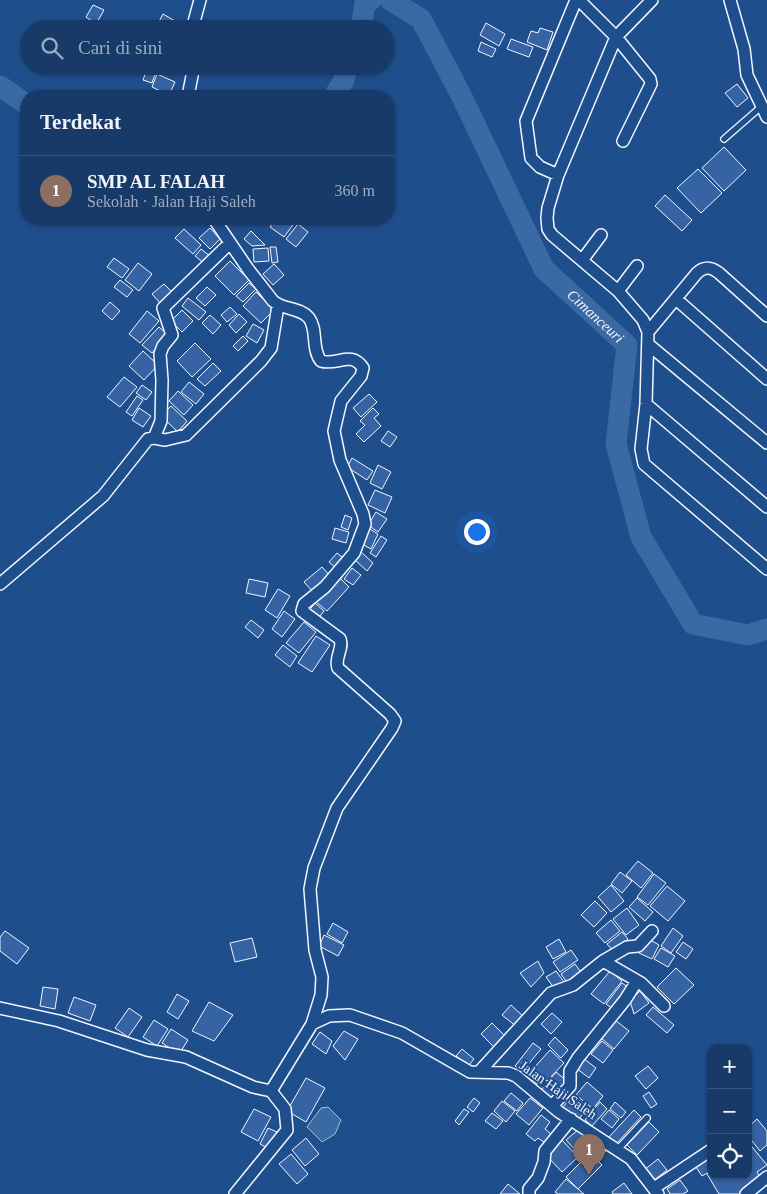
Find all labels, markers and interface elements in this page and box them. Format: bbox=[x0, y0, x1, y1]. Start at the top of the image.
search box bbox=[20, 20, 395, 75]
icon: search bbox=[38, 34, 66, 62]
text: Cari di sini bbox=[78, 37, 162, 58]
text: Terdekat bbox=[40, 110, 121, 134]
text: SMP AL FALAH bbox=[87, 171, 225, 192]
text: 1 bbox=[52, 182, 60, 199]
text: 360 m bbox=[335, 182, 375, 199]
text: Sekolah · Jalan Haji Saleh bbox=[87, 193, 256, 210]
water label: Cimanceuri bbox=[564, 286, 627, 346]
your location bbox=[464, 519, 490, 545]
map controls bbox=[707, 1044, 752, 1179]
button: + bbox=[707, 1044, 752, 1089]
street label: Jalan Haji Saleh bbox=[516, 1058, 600, 1122]
button: − bbox=[707, 1089, 752, 1134]
pin: 1 bbox=[573, 1134, 605, 1175]
button: locate bbox=[707, 1134, 752, 1179]

